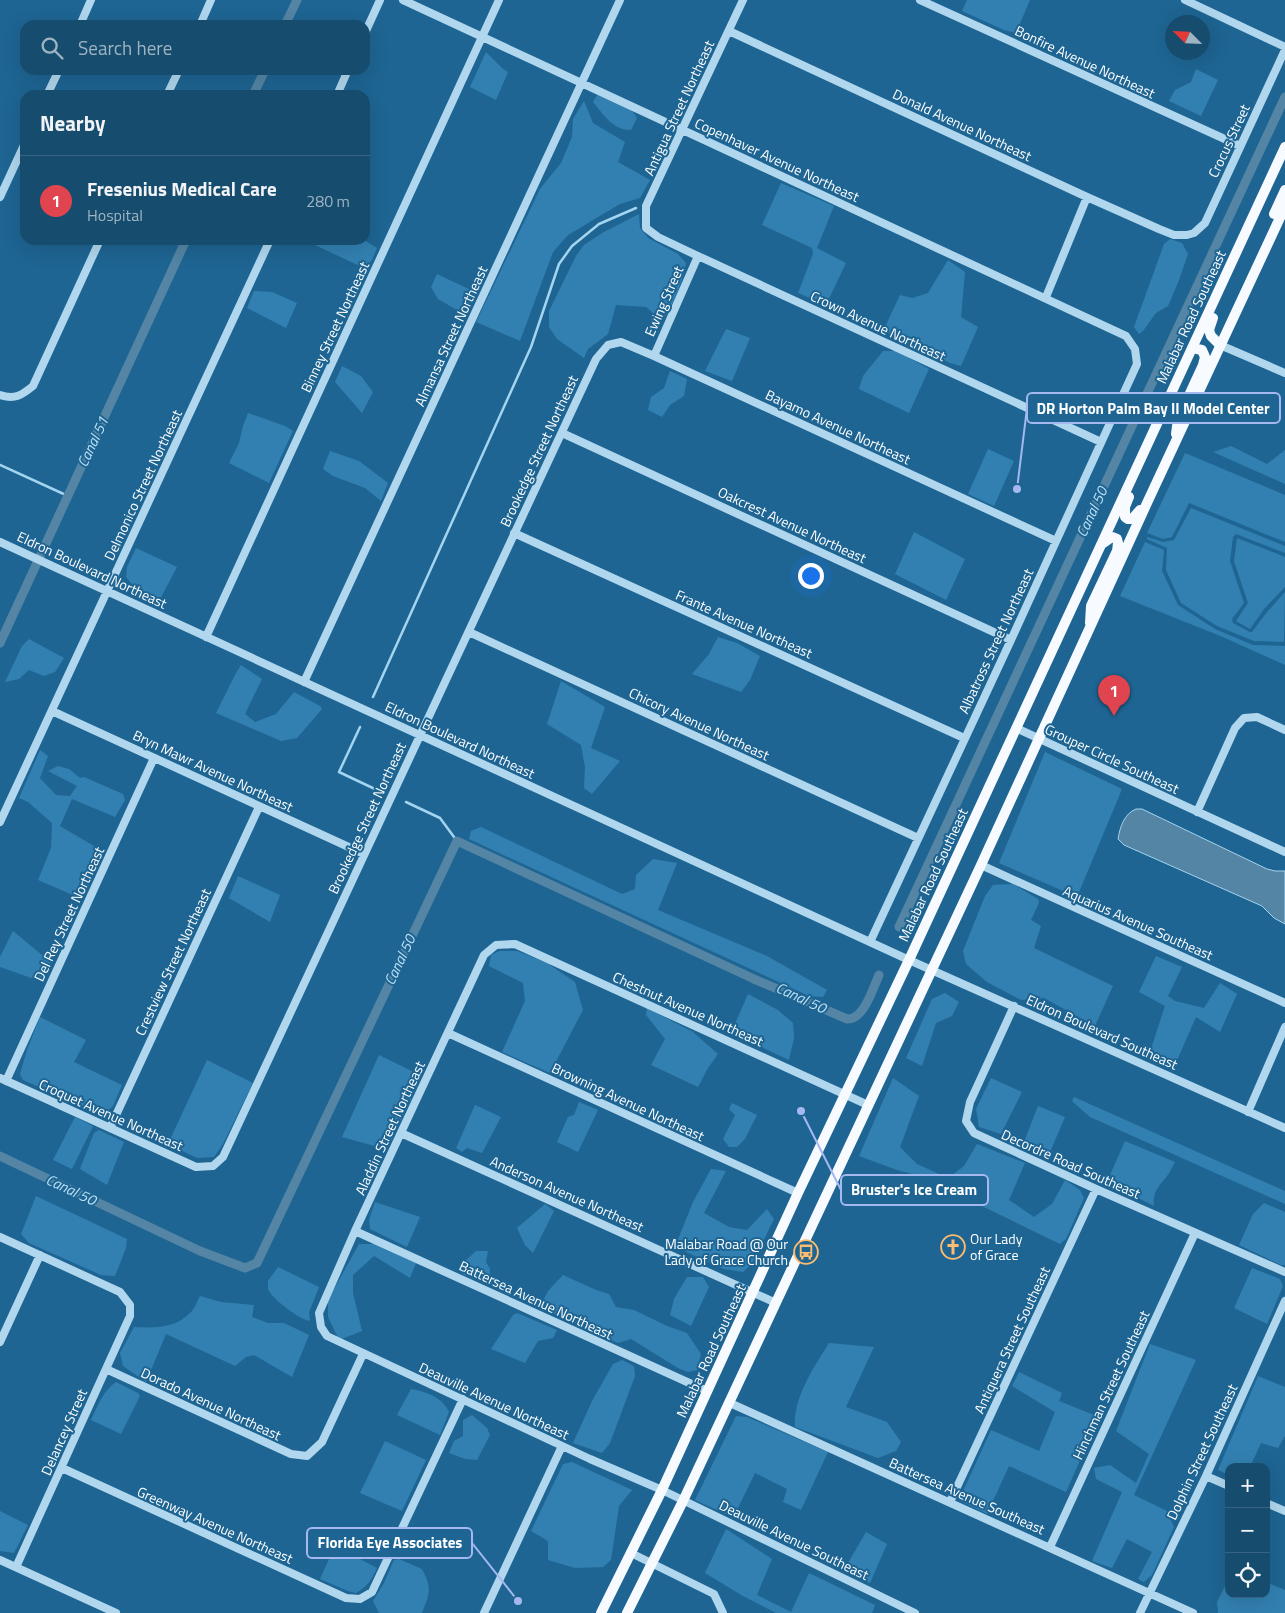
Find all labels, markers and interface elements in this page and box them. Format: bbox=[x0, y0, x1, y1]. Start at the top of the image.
north arrow bbox=[1165, 15, 1210, 60]
search box bbox=[20, 20, 370, 75]
street label: Bonfire Avenue Northeast bbox=[1012, 20, 1159, 103]
text: Search here bbox=[78, 33, 172, 62]
icon: search bbox=[38, 34, 66, 62]
street label: Antigua Street Northeast bbox=[638, 37, 719, 179]
street label: Donald Avenue Northeast bbox=[889, 83, 1035, 166]
street label: Crocus Street bbox=[1202, 101, 1255, 181]
text: Nearby bbox=[40, 107, 105, 139]
street label: Copenhaver Avenue Northeast bbox=[692, 112, 863, 207]
text: Fresenius Medical Care bbox=[87, 174, 277, 203]
text: 1 bbox=[52, 189, 60, 213]
text: 280 m bbox=[306, 189, 350, 213]
text: Hospital bbox=[87, 203, 143, 227]
street label: Malabar Road Southeast bbox=[1150, 247, 1231, 387]
street label: Binney Street Northeast bbox=[295, 258, 374, 396]
street label: Almansa Street Northeast bbox=[409, 262, 492, 410]
street label: Ewing Street bbox=[639, 262, 688, 339]
street label: Crown Avenue Northeast bbox=[807, 285, 949, 366]
street label: Brookedge Street Northeast bbox=[494, 371, 583, 530]
street label: Bayamo Avenue Northeast bbox=[762, 384, 914, 469]
callout: DR Horton Palm Bay II Model Center bbox=[1027, 393, 1280, 423]
text: DR Horton Palm Bay II Model Center bbox=[1036, 397, 1270, 420]
street label: Delmonico Street Northeast bbox=[98, 406, 187, 564]
water label: Canal 51 bbox=[71, 412, 114, 471]
street label: Oakcrest Avenue Northeast bbox=[715, 481, 870, 568]
water label: Canal 50 bbox=[1070, 481, 1114, 541]
street label: Eldron Boulevard Northeast bbox=[14, 526, 171, 614]
your location bbox=[798, 563, 824, 589]
street label: Albatross Street Northeast bbox=[953, 565, 1038, 717]
street label: Frante Avenue Northeast bbox=[672, 584, 816, 663]
pin: 1 bbox=[1098, 675, 1130, 716]
street label: Chicory Avenue Northeast bbox=[626, 682, 773, 765]
street label: Eldron Boulevard Northeast bbox=[382, 696, 539, 784]
street label: Grouper Circle Southeast bbox=[1042, 718, 1183, 799]
street label: Bryn Mawr Avenue Northeast bbox=[130, 724, 297, 817]
street label: Brookedge Street Northeast bbox=[322, 738, 411, 897]
street label: Malabar Road Southeast bbox=[892, 805, 973, 945]
street label: Del Rey Street Northeast bbox=[28, 843, 109, 985]
street label: Aquarius Avenue Southeast bbox=[1060, 880, 1217, 965]
street label: Crestview Street Northeast bbox=[129, 885, 216, 1039]
water label: Canal 50 bbox=[378, 929, 422, 989]
street label: Chestnut Avenue Northeast bbox=[609, 966, 767, 1051]
water label: Canal 50 bbox=[772, 976, 832, 1020]
street label: Eldron Boulevard Southeast bbox=[1023, 989, 1181, 1074]
street label: Aladdin Street Northeast bbox=[349, 1057, 430, 1198]
street label: Browning Avenue Northeast bbox=[548, 1057, 708, 1146]
street label: Croquet Avenue Northeast bbox=[36, 1073, 187, 1156]
street label: Decordre Road Southeast bbox=[998, 1123, 1144, 1204]
street label: Anderson Avenue Northeast bbox=[487, 1150, 647, 1237]
water label: Canal 50 bbox=[42, 1168, 102, 1212]
callout: Bruster's Ice Cream bbox=[841, 1175, 988, 1205]
text: Bruster's Ice Cream bbox=[851, 1178, 977, 1201]
place label: Our Lady of Grace bbox=[970, 1228, 1023, 1265]
place label: Malabar Road @ Our Lady of Grace Church bbox=[664, 1233, 788, 1270]
church icon: Our Lady of Grace bbox=[940, 1234, 966, 1260]
bus stop icon: Malabar Road @ Our Lady of Grace Church bbox=[793, 1239, 819, 1265]
street label: Battersea Avenue Northeast bbox=[456, 1255, 617, 1344]
street label: Antiquera Street Southeast bbox=[968, 1263, 1055, 1417]
street label: Malabar Road Southeast bbox=[670, 1281, 751, 1421]
street label: Hinchman Street Southeast bbox=[1067, 1307, 1154, 1463]
street label: Deauville Avenue Northeast bbox=[416, 1356, 573, 1445]
street label: Dorado Avenue Northeast bbox=[138, 1362, 285, 1445]
street label: Dolphin Street Southeast bbox=[1161, 1380, 1242, 1523]
street label: Delancey Street bbox=[35, 1385, 92, 1478]
street label: Battersea Avenue Southeast bbox=[886, 1452, 1048, 1539]
map controls bbox=[1225, 1463, 1270, 1598]
button: + bbox=[1225, 1463, 1270, 1508]
street label: Greenway Avenue Northeast bbox=[134, 1481, 297, 1568]
street label: Deauville Avenue Southeast bbox=[716, 1494, 873, 1585]
button: − bbox=[1225, 1508, 1270, 1553]
callout: Florida Eye Associates bbox=[307, 1528, 472, 1558]
text: Florida Eye Associates bbox=[318, 1531, 462, 1554]
button: locate bbox=[1225, 1553, 1270, 1598]

